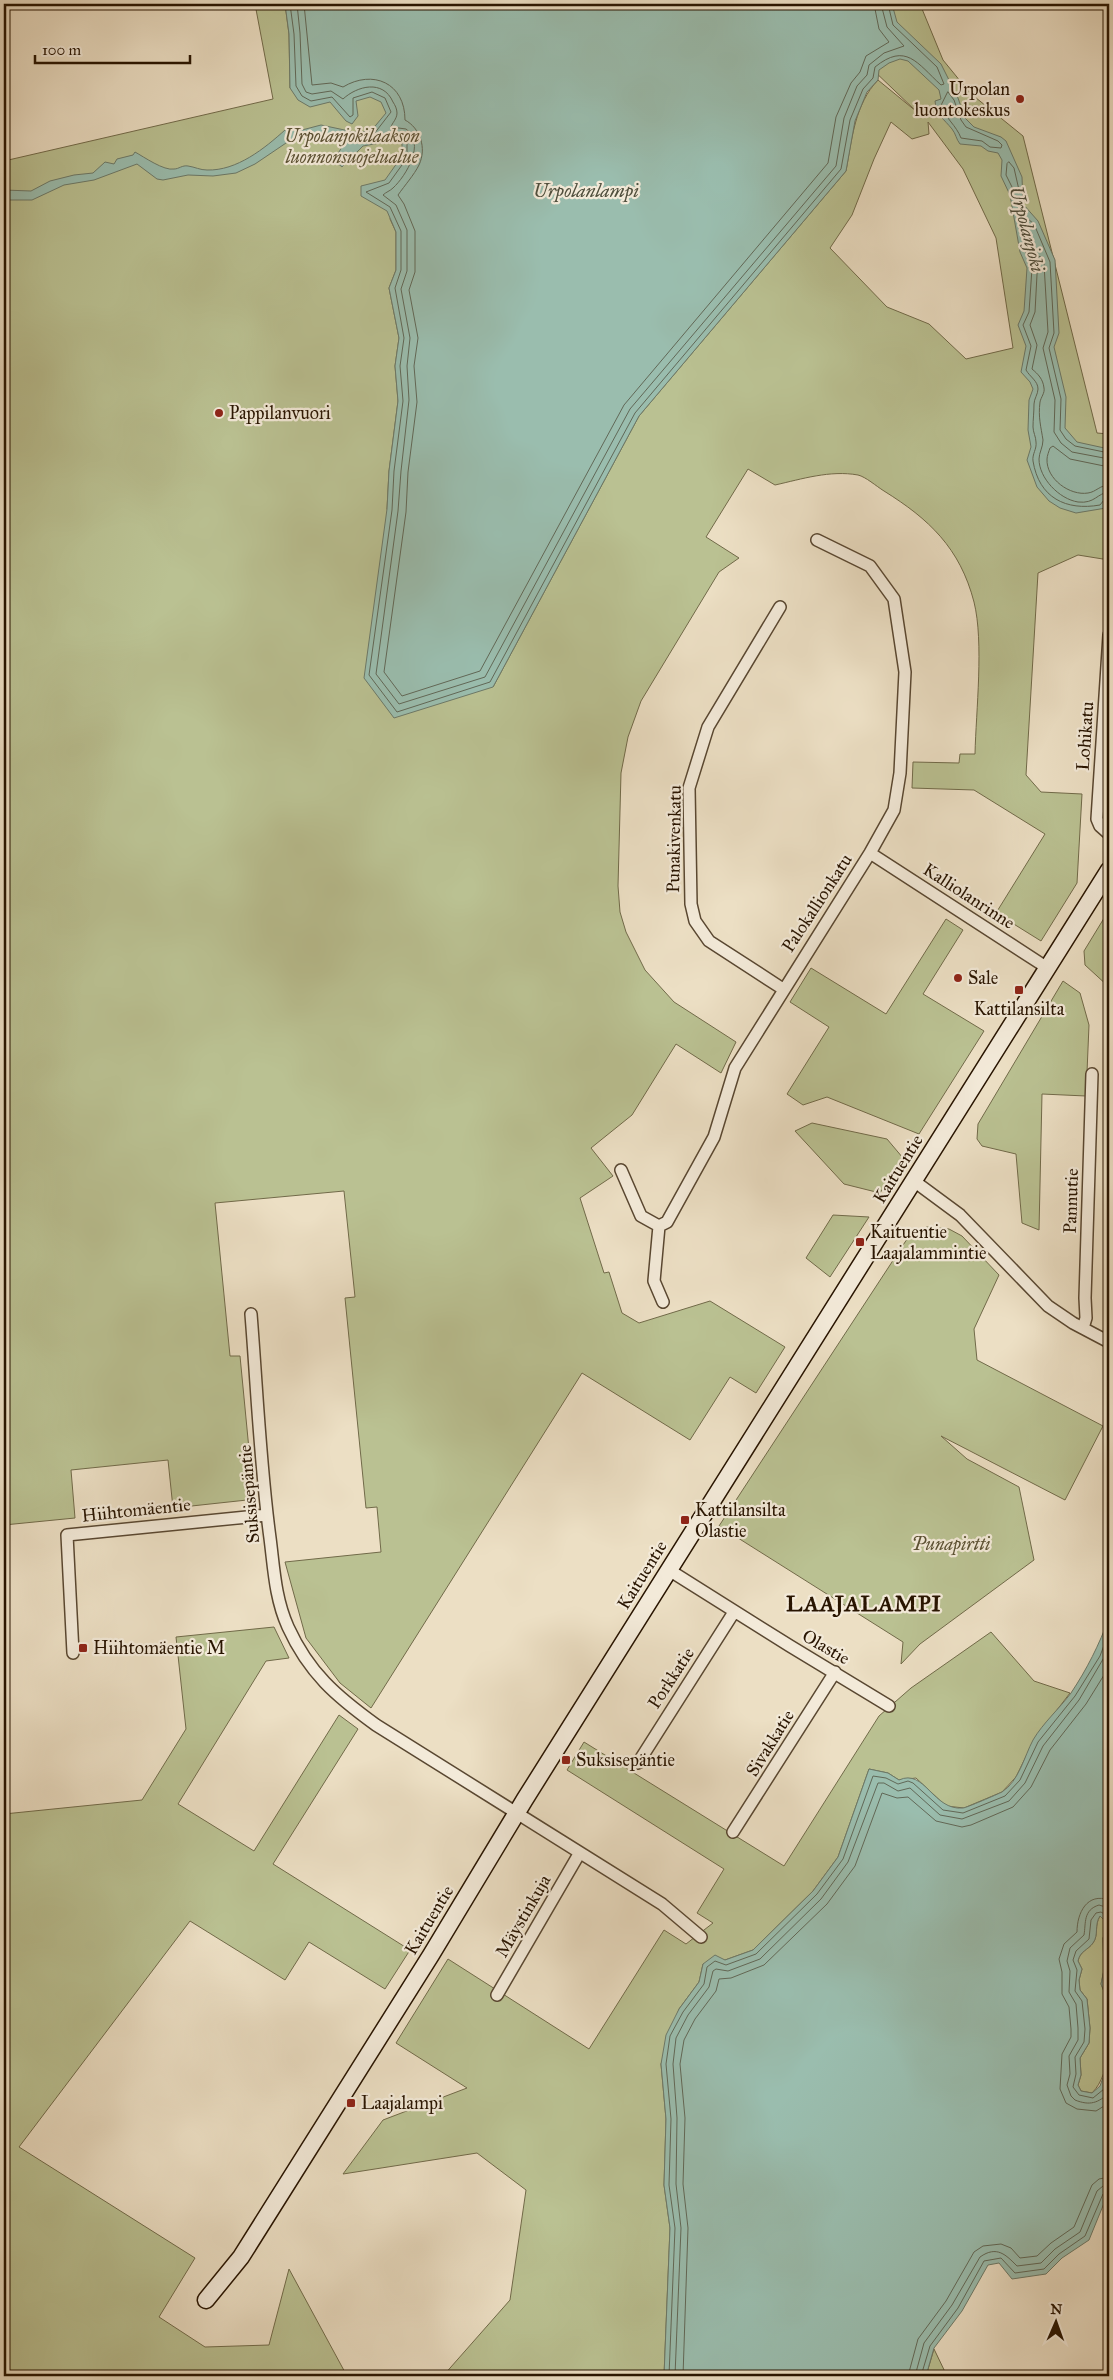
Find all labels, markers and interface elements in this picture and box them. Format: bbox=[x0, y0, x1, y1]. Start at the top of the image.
scale bar bbox=[35, 32, 190, 64]
text: 100 m bbox=[42, 41, 82, 59]
place label: Urpolan luontokeskus bbox=[915, 78, 1010, 121]
marker: Urpolan luontokeskus bbox=[1014, 93, 1026, 105]
park label: Urpolanjokilaakson luonnonsuojelualue bbox=[284, 125, 420, 168]
water label: Urpolanlampi bbox=[533, 179, 639, 203]
water label: Urpolanjoki bbox=[1003, 183, 1050, 275]
place label: Pappilanvuori bbox=[229, 402, 331, 424]
marker: Pappilanvuori bbox=[213, 407, 225, 419]
street label: Lohikatu bbox=[1072, 700, 1098, 771]
street label: Punakivenkatu bbox=[662, 784, 686, 893]
street label: Palokallionkatu bbox=[777, 849, 857, 956]
street label: Kalliolanrinne bbox=[919, 858, 1019, 934]
place label: Sale bbox=[968, 967, 998, 989]
marker: Sale bbox=[952, 972, 964, 984]
marker: Kattilansilta bbox=[1013, 984, 1025, 996]
place label: Kattilansilta bbox=[974, 998, 1065, 1020]
street label: Kaituentie bbox=[868, 1130, 928, 1208]
street label: Pannutie bbox=[1059, 1168, 1083, 1234]
place label: Kaituentie Laajalammintie bbox=[870, 1221, 987, 1264]
marker: Kaituentie Laajalammintie bbox=[854, 1236, 866, 1248]
street label: Suksisepäntie bbox=[234, 1444, 264, 1544]
street label: Hiihtomäentie bbox=[80, 1493, 192, 1527]
place label: Kattilansilta Olastie bbox=[695, 1499, 786, 1542]
marker: Kattilansilta Olastie bbox=[679, 1514, 691, 1526]
park label: Punapirtti bbox=[912, 1533, 990, 1556]
street label: Kaituentie bbox=[612, 1536, 672, 1614]
district label: LAAJALAMPI bbox=[786, 1590, 942, 1618]
street label: Olastie bbox=[798, 1625, 854, 1669]
place label: Hiihtomäentie M bbox=[93, 1637, 225, 1659]
marker: Hiihtomäentie M bbox=[77, 1642, 89, 1654]
street label: Porkkatie bbox=[643, 1643, 699, 1713]
street label: Sivakkatie bbox=[741, 1706, 799, 1780]
place label: Suksisepäntie bbox=[576, 1749, 675, 1771]
marker: Suksisepäntie bbox=[560, 1754, 572, 1766]
street label: Mäystinkuja bbox=[490, 1870, 556, 1961]
street label: Kaituentie bbox=[400, 1881, 458, 1959]
place label: Laajalampi bbox=[361, 2092, 443, 2114]
marker: Laajalampi bbox=[345, 2097, 357, 2109]
north arrow bbox=[1030, 2298, 1080, 2348]
text: N bbox=[1050, 2301, 1063, 2318]

